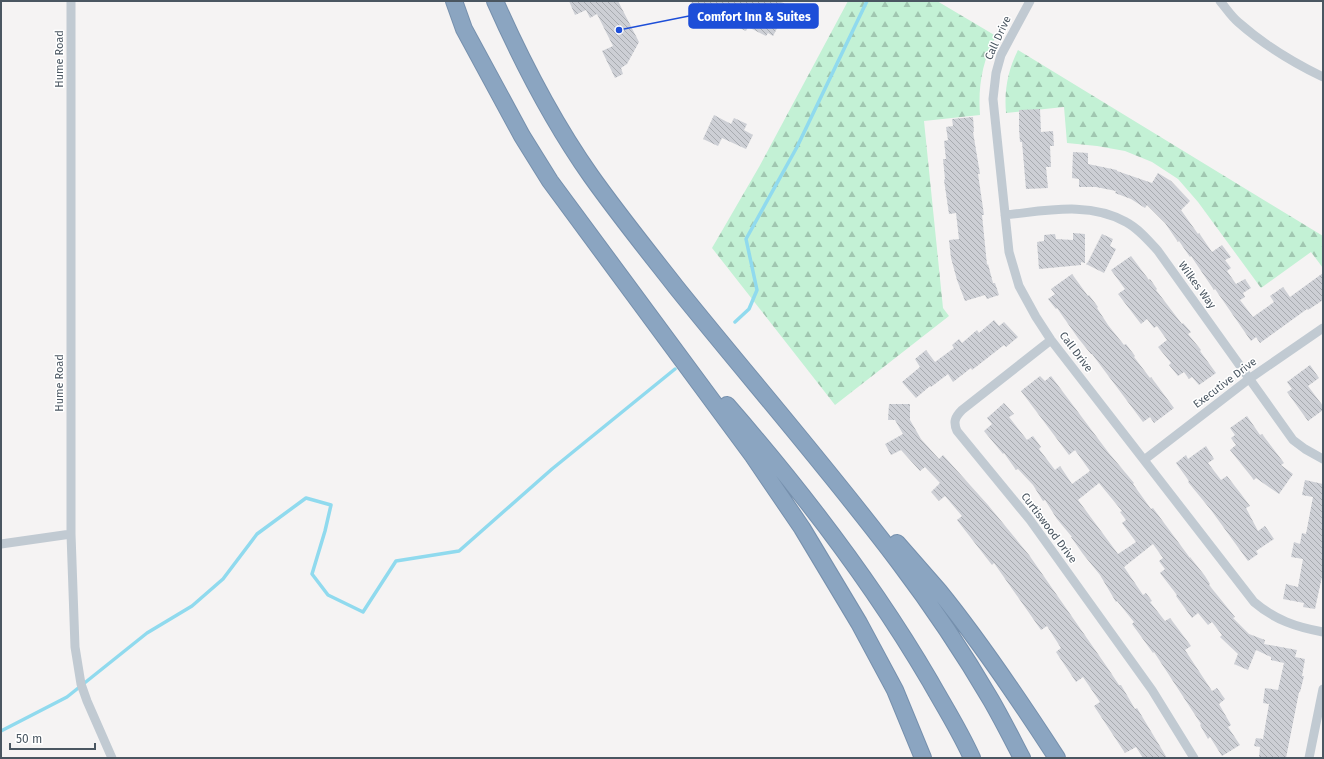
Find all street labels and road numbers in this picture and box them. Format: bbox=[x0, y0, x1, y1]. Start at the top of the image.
street label: Call Drive bbox=[982, 14, 1014, 62]
street label: Hume Road bbox=[53, 30, 66, 88]
street label: Wilkes Way bbox=[1176, 259, 1219, 312]
street label: Call Drive bbox=[1057, 329, 1095, 375]
street label: Hume Road bbox=[53, 354, 66, 412]
street label: Executive Drive bbox=[1191, 355, 1259, 411]
street label: Curtiswood Drive bbox=[1018, 490, 1080, 566]

